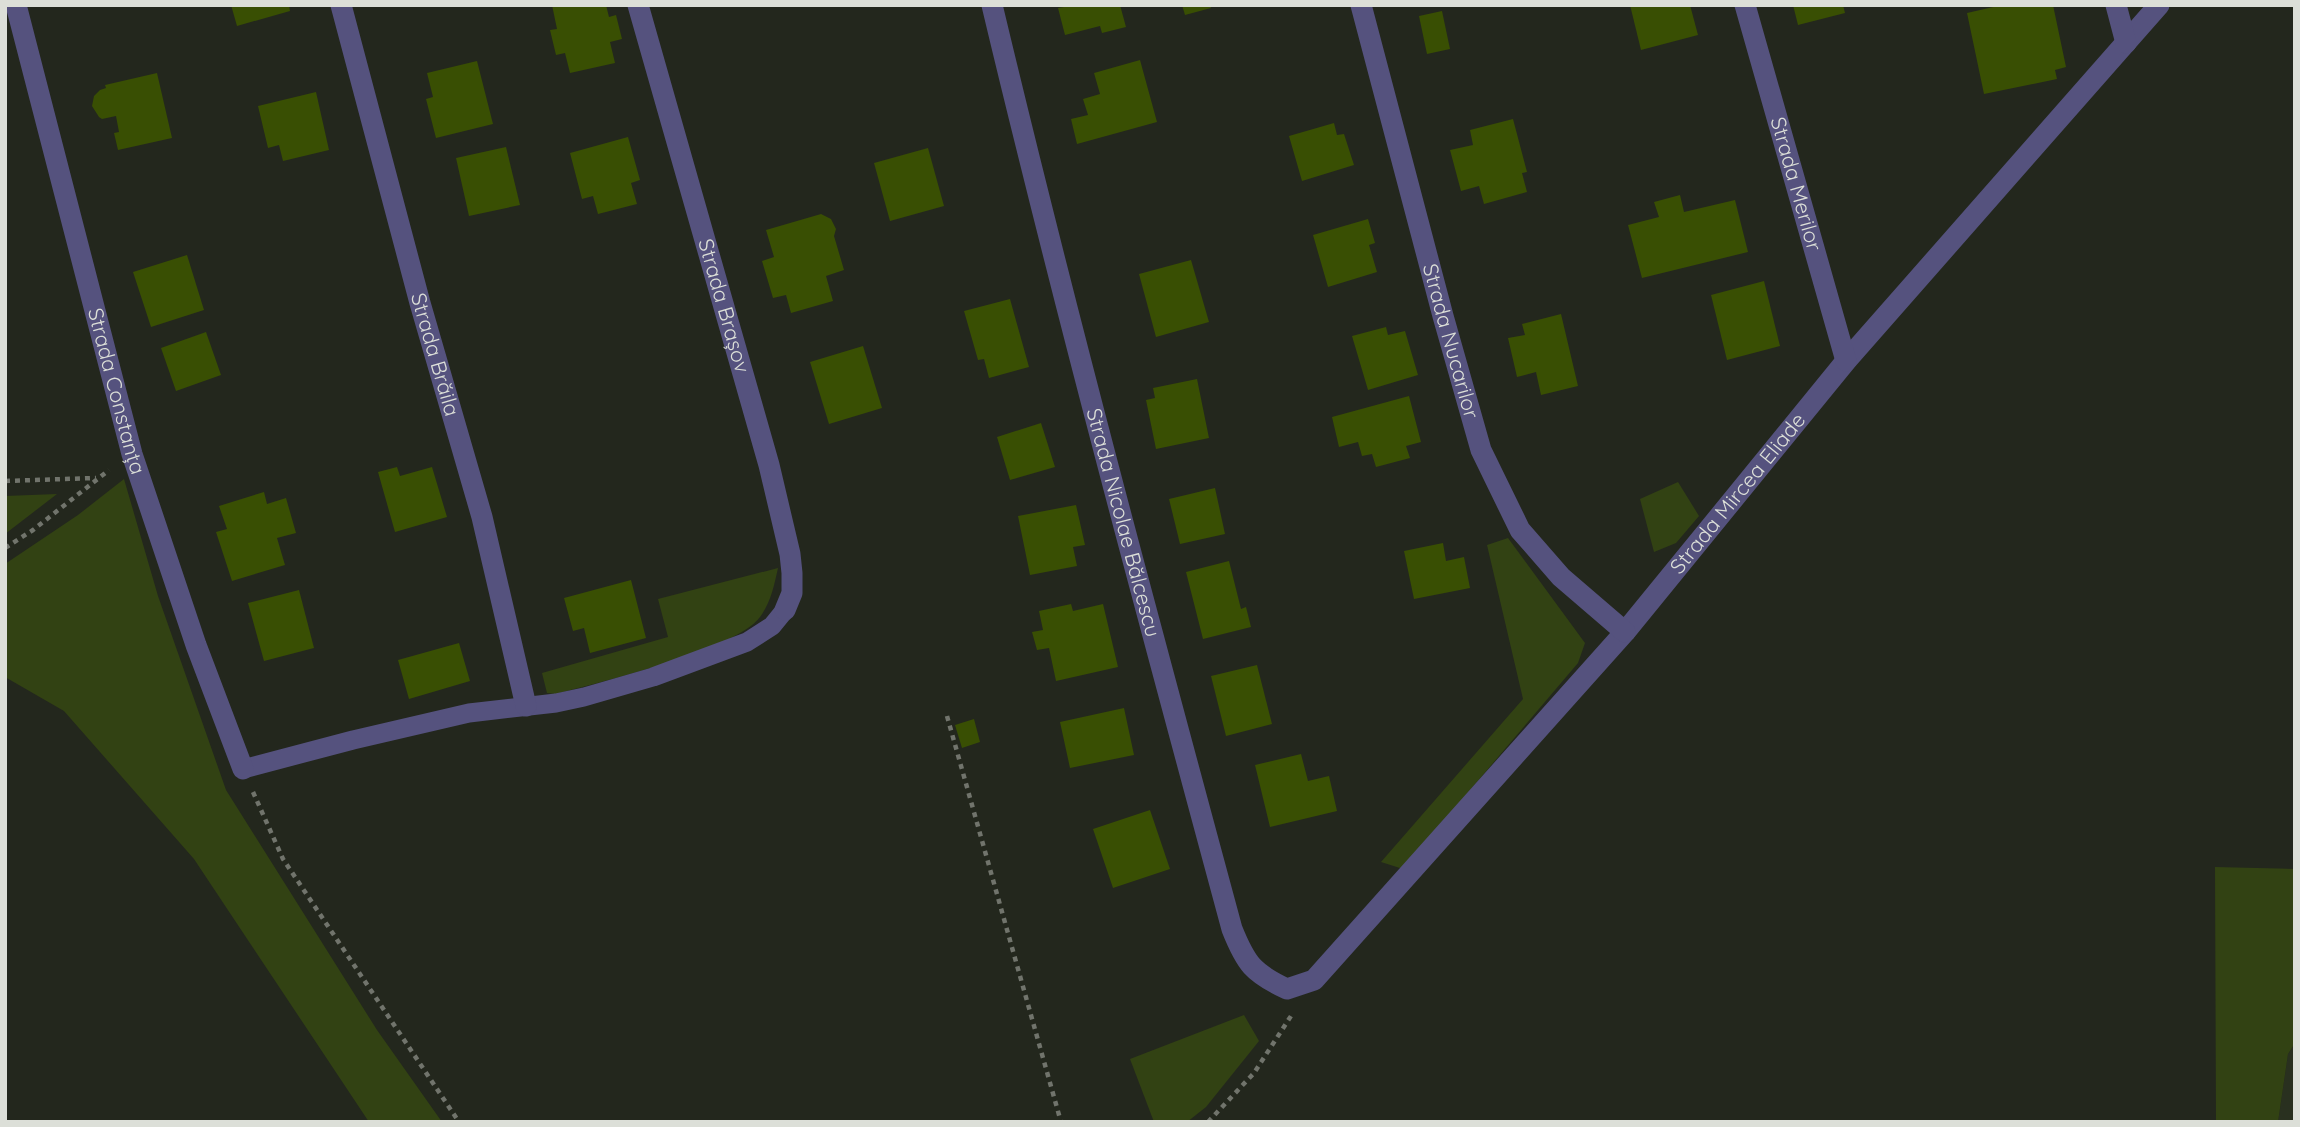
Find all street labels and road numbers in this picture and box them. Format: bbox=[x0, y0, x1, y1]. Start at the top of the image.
street label: Strada Merilor bbox=[1765, 114, 1828, 254]
street label: Strada Brașov bbox=[693, 236, 756, 376]
street label: Strada Nucarilor bbox=[1418, 261, 1485, 421]
street label: Strada Brăila bbox=[406, 290, 466, 419]
street label: Strada Constanța bbox=[83, 305, 152, 477]
street label: Strada Nicolae Bălcescu bbox=[1081, 405, 1167, 640]
street label: Strada Mircea Eliade bbox=[1664, 407, 1810, 579]

